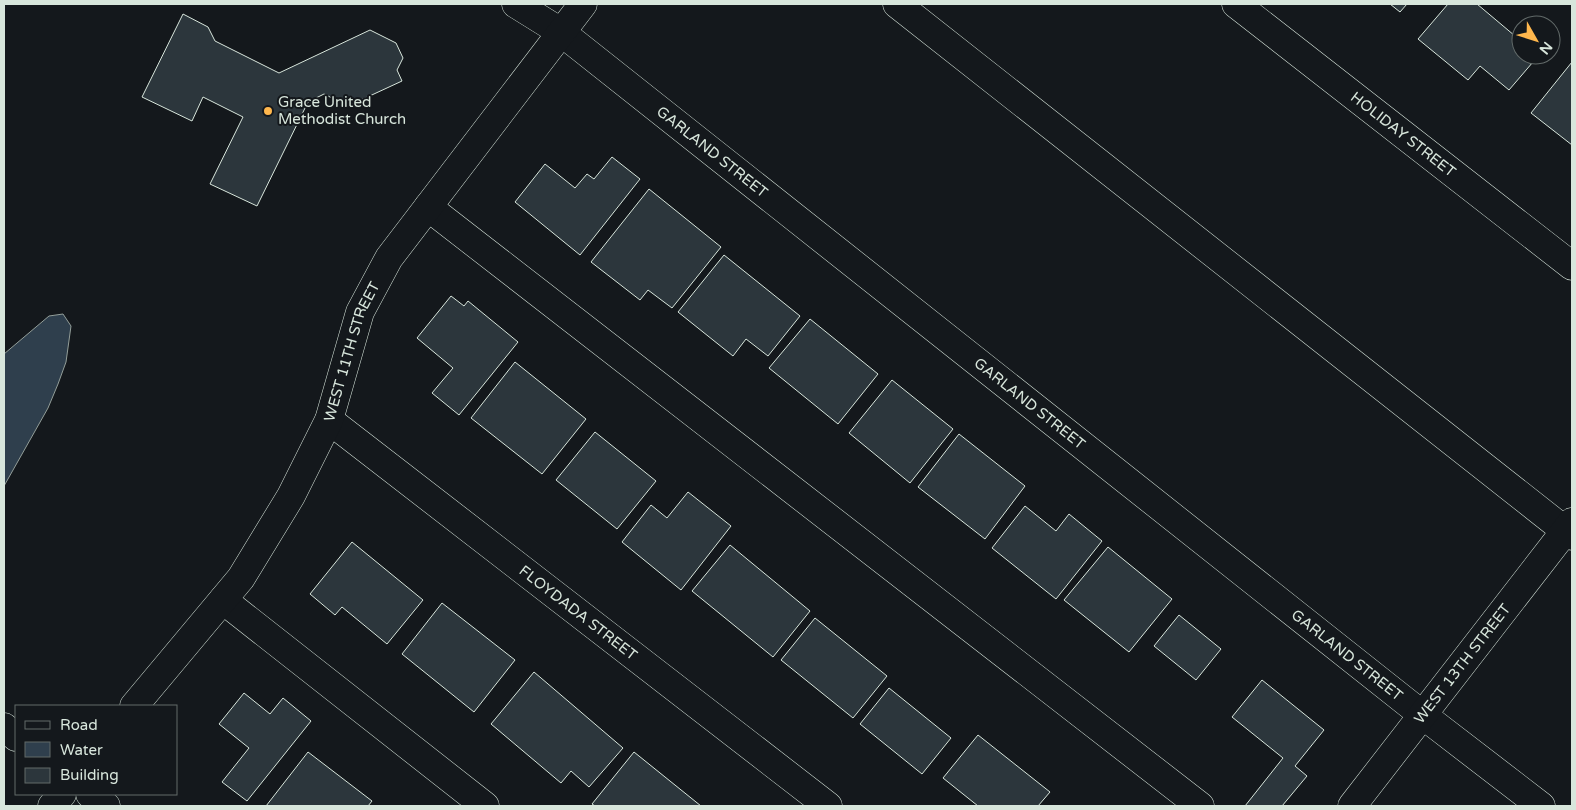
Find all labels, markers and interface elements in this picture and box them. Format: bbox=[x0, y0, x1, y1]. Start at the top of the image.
north arrow bbox=[1511, 15, 1561, 65]
text: N bbox=[1536, 38, 1556, 58]
street label: HOLIDAY STREET bbox=[1347, 88, 1459, 181]
place label: Grace United Methodist Church bbox=[278, 93, 406, 128]
street label: GARLAND STREET bbox=[653, 102, 771, 201]
marker: Grace United Methodist Church bbox=[262, 105, 274, 117]
street label: WEST 11TH STREET bbox=[320, 279, 384, 424]
street label: GARLAND STREET bbox=[970, 354, 1089, 453]
street label: FLOYDADA STREET bbox=[516, 561, 641, 664]
street label: WEST 13TH STREET bbox=[1410, 600, 1514, 727]
street label: GARLAND STREET bbox=[1288, 605, 1406, 705]
legend bbox=[15, 705, 178, 795]
text: Road bbox=[60, 716, 98, 734]
text: Water bbox=[60, 741, 103, 759]
text: Building bbox=[60, 766, 119, 784]

